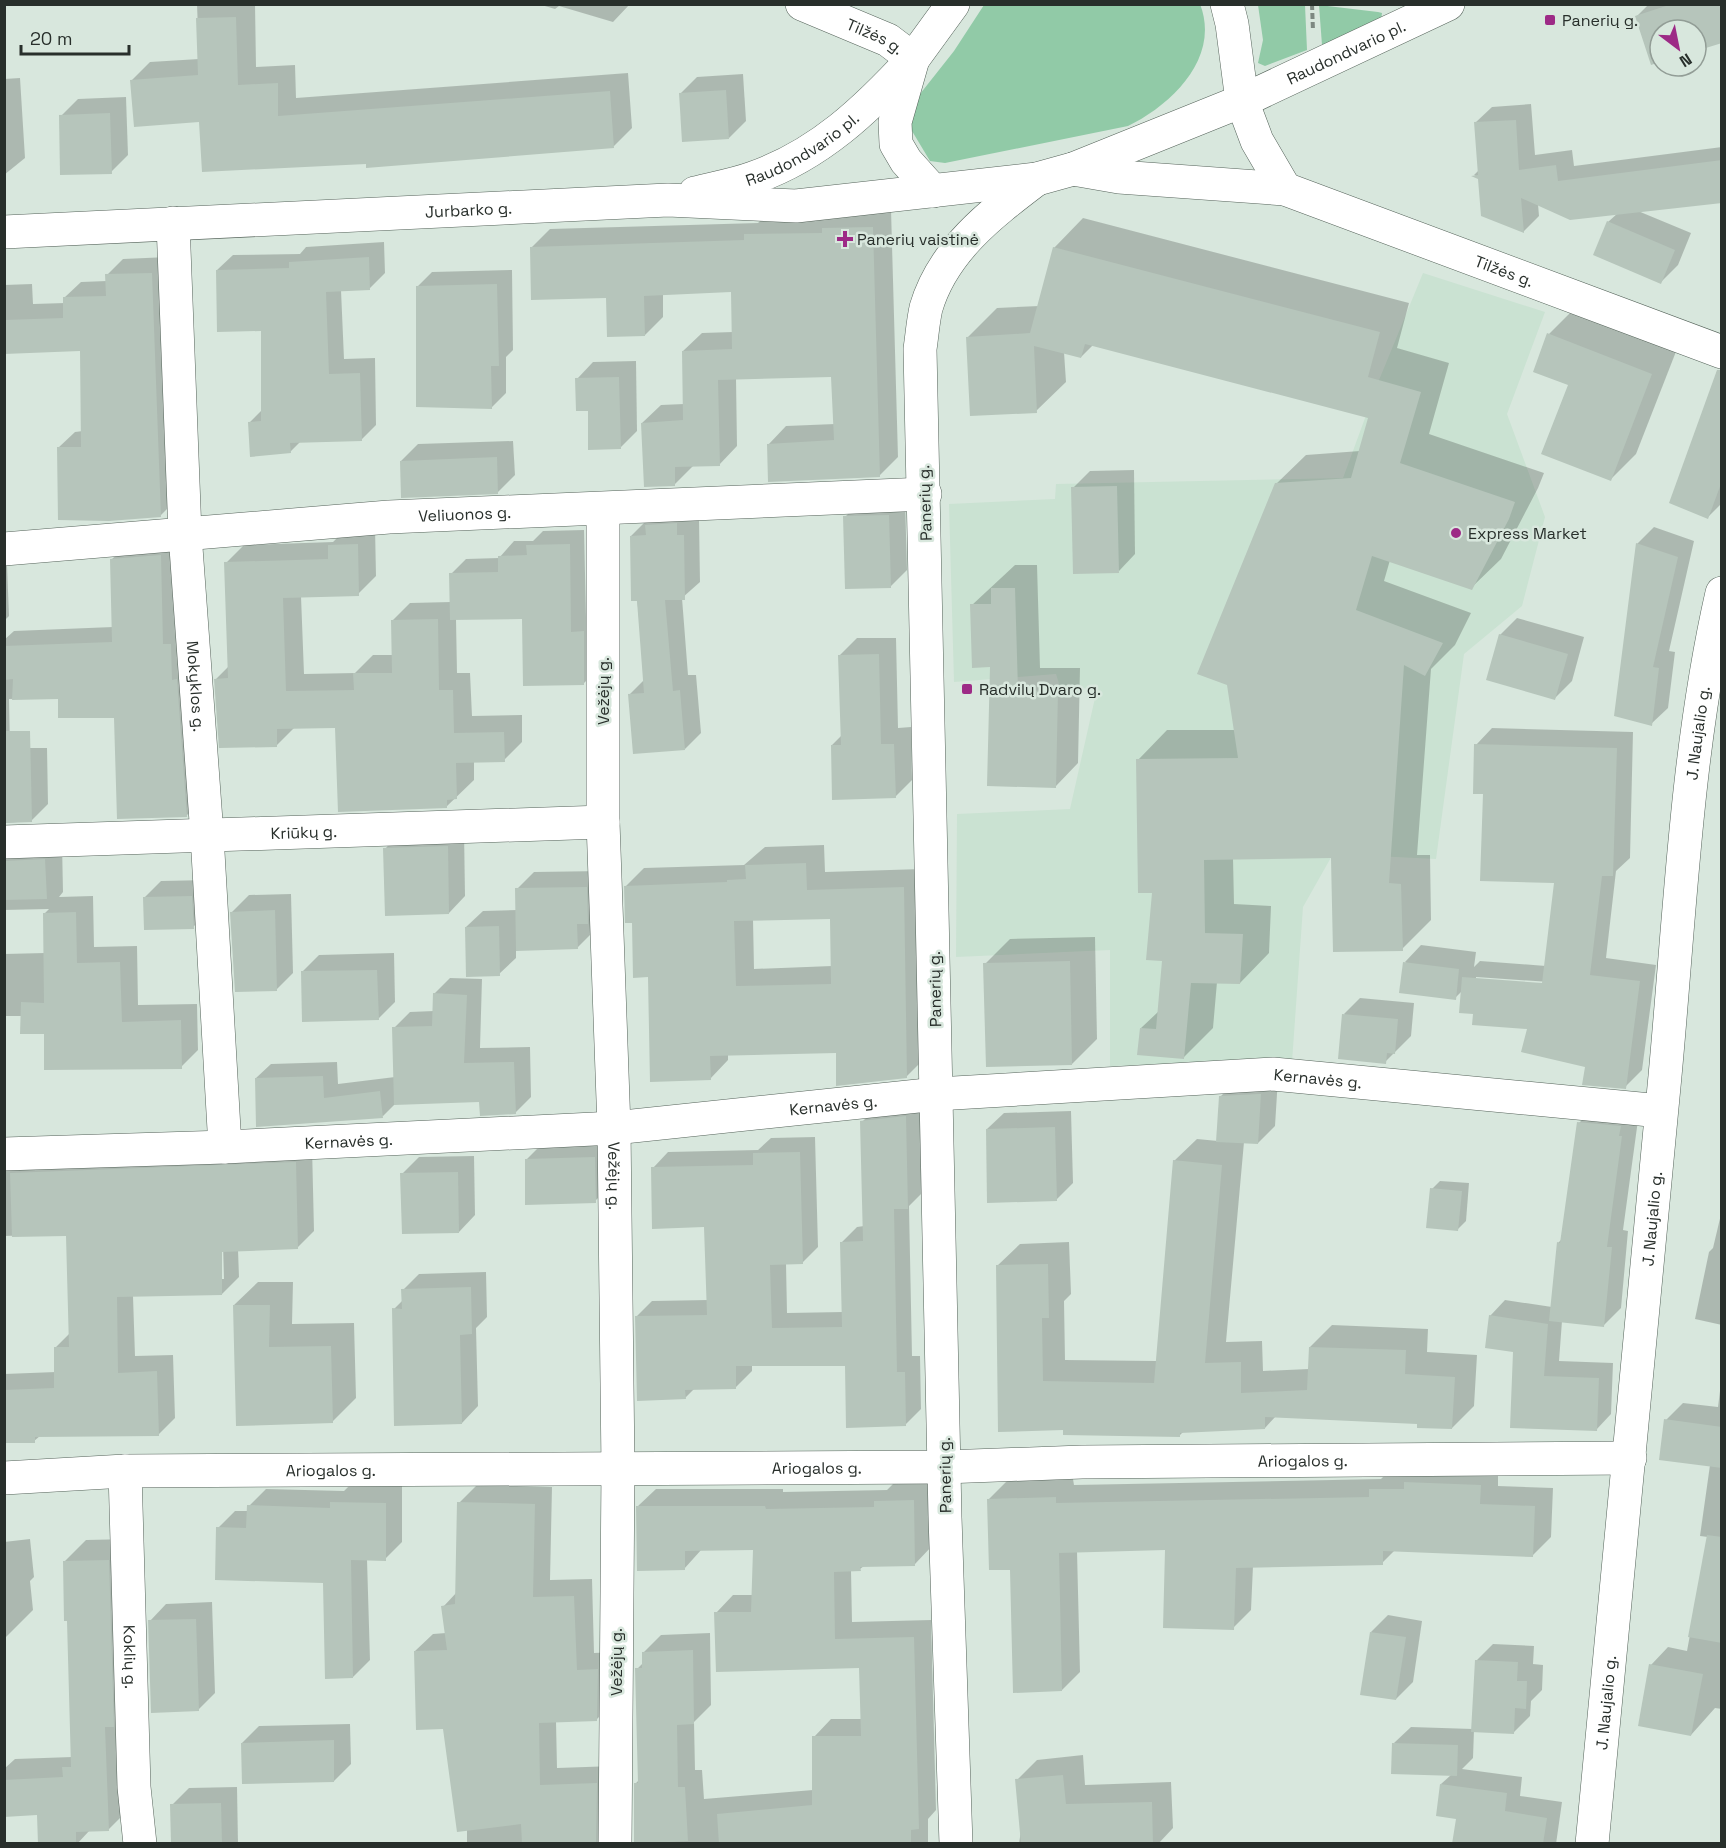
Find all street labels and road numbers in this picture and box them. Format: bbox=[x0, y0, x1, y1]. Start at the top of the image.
street label: Tilžės g. bbox=[843, 13, 908, 59]
street label: Raudondvario pl. bbox=[1283, 15, 1409, 89]
street label: Raudondvario pl. bbox=[742, 107, 863, 190]
street label: Jurbarko g. bbox=[424, 197, 512, 222]
street label: Tilžės g. bbox=[1472, 250, 1537, 291]
street label: Panerių g. bbox=[913, 465, 937, 541]
street label: Veliuonos g. bbox=[418, 501, 511, 526]
street label: Mokyklos g. bbox=[182, 640, 210, 733]
street label: Vežėjų g. bbox=[593, 657, 614, 725]
street label: J. Naujalio g. bbox=[1681, 684, 1714, 781]
street label: Kriūkų g. bbox=[270, 820, 337, 844]
street label: Panerių g. bbox=[924, 951, 946, 1027]
street label: Kernavės g. bbox=[1273, 1064, 1363, 1093]
street label: Kernavės g. bbox=[788, 1090, 878, 1120]
street label: Kernavės g. bbox=[304, 1128, 393, 1154]
street label: Vežėjų g. bbox=[604, 1142, 625, 1210]
street label: J. Naujalio g. bbox=[1637, 1171, 1666, 1267]
street label: Panerių g. bbox=[934, 1437, 956, 1513]
street label: Ariogalos g. bbox=[1258, 1450, 1348, 1471]
street label: Ariogalos g. bbox=[772, 1457, 862, 1478]
street label: Ariogalos g. bbox=[286, 1459, 376, 1481]
street label: Koklių g. bbox=[119, 1625, 142, 1689]
street label: Vežėjų g. bbox=[606, 1628, 627, 1696]
street label: J. Naujalio g. bbox=[1591, 1654, 1621, 1751]

